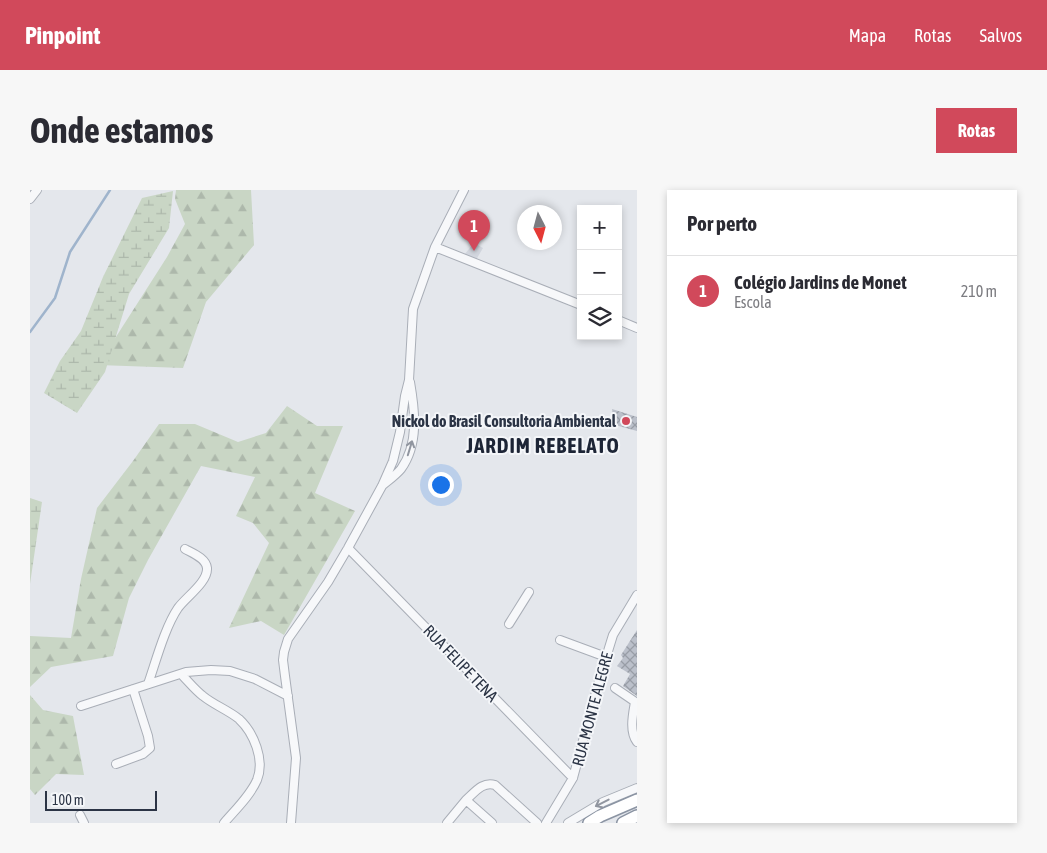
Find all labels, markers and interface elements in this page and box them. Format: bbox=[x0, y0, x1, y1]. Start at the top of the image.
text: Pinpoint bbox=[25, 22, 100, 49]
text: Mapa bbox=[849, 25, 886, 46]
text: Rotas bbox=[914, 25, 951, 46]
text: Salvos bbox=[979, 25, 1022, 46]
button: Rotas bbox=[936, 108, 1017, 153]
text: Onde estamos bbox=[30, 110, 213, 150]
north arrow bbox=[517, 205, 562, 250]
map controls bbox=[577, 205, 622, 340]
button: + bbox=[577, 205, 622, 250]
pin: 1 bbox=[458, 210, 490, 251]
text: Por perto bbox=[687, 211, 757, 235]
button: − bbox=[577, 250, 622, 295]
text: Colégio Jardins de Monet bbox=[734, 271, 907, 293]
text: 1 bbox=[699, 282, 707, 300]
text: 210 m bbox=[961, 282, 997, 300]
text: Escola bbox=[734, 293, 772, 311]
button: layers bbox=[577, 295, 622, 340]
place label: Nickol do Brasil Consultoria Ambiental bbox=[392, 412, 617, 430]
marker: Nickol do Brasil Consultoria Ambiental bbox=[620, 415, 632, 427]
district label: JARDIM REBELATO bbox=[465, 433, 620, 457]
one-way arrow bbox=[406, 441, 415, 456]
your location bbox=[428, 472, 454, 498]
street label: RUA FELIPE TENA bbox=[420, 621, 502, 705]
street label: RUA MONTE ALEGRE bbox=[568, 650, 616, 768]
scale bar bbox=[45, 788, 158, 811]
text: 100 m bbox=[52, 792, 84, 808]
one-way arrow bbox=[594, 798, 609, 808]

